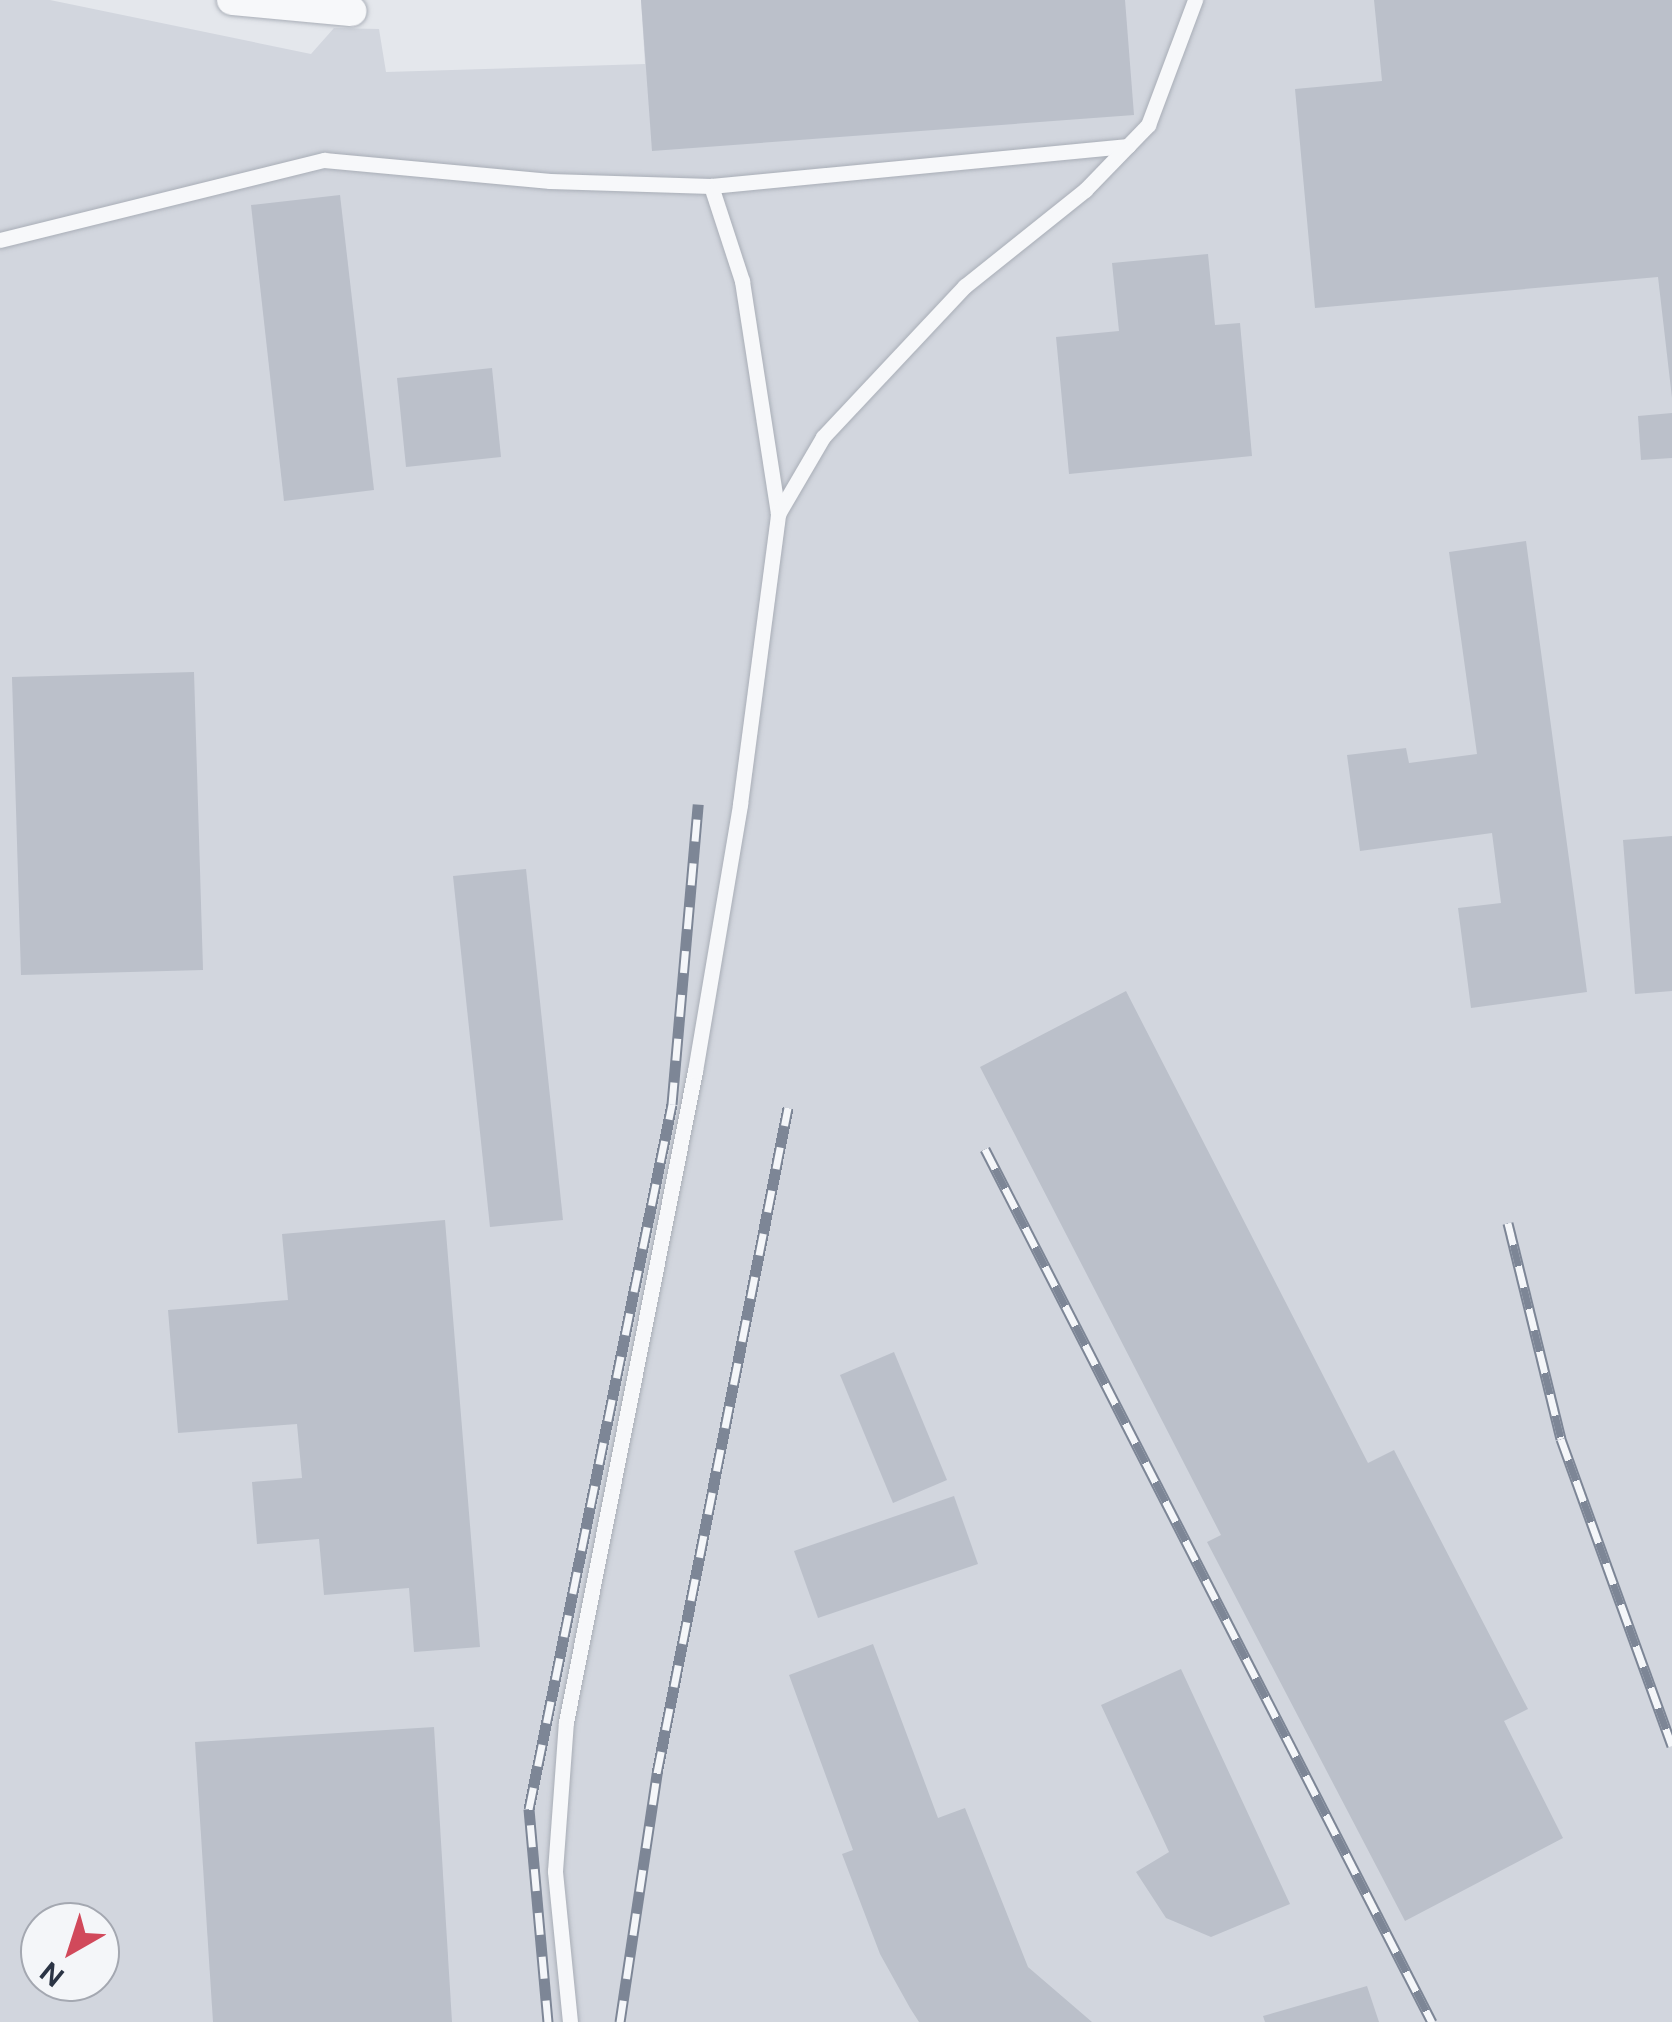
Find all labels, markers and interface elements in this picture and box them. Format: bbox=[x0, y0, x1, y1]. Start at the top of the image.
north arrow bbox=[20, 1902, 120, 2002]
text: N bbox=[32, 1953, 72, 1995]

